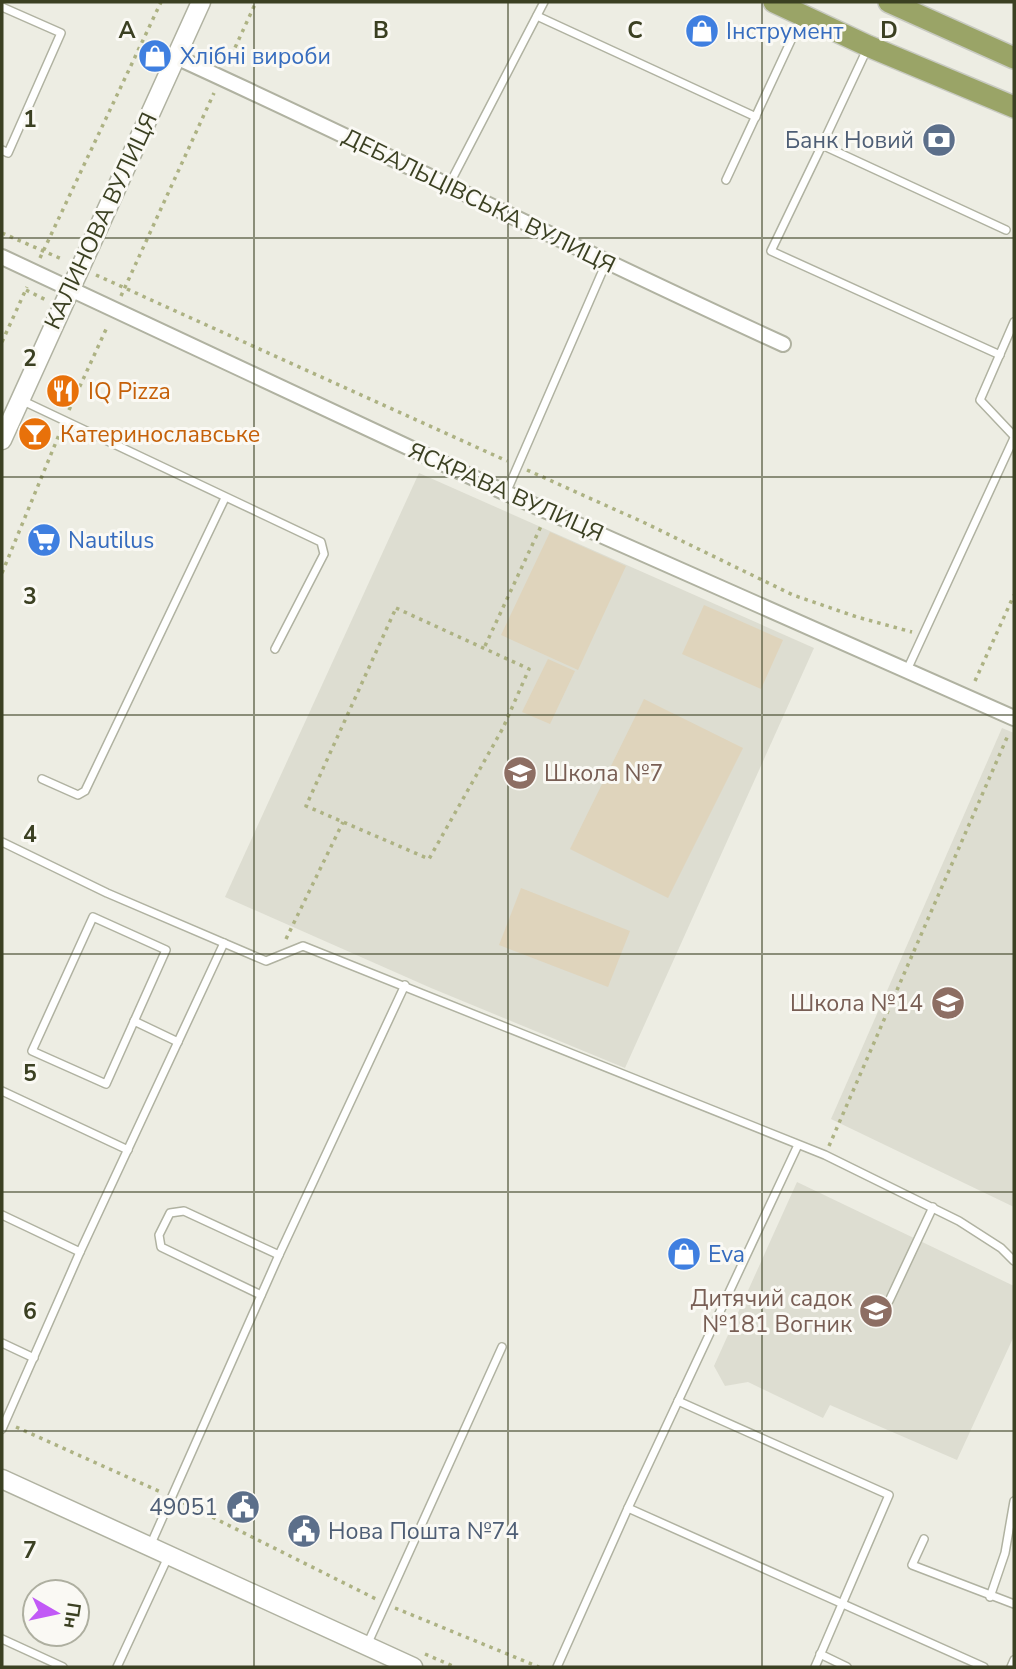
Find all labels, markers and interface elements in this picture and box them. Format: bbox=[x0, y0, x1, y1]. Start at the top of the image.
shop icon: Інструмент bbox=[683, 12, 721, 50]
text: A bbox=[118, 15, 136, 46]
text: B bbox=[373, 15, 389, 46]
text: C bbox=[627, 15, 643, 46]
text: D bbox=[880, 15, 898, 46]
place label: Інструмент bbox=[726, 16, 844, 47]
shop icon: Хлібні вироби bbox=[136, 37, 174, 75]
place label: Хлібні вироби bbox=[180, 41, 331, 72]
text: 1 bbox=[23, 104, 37, 135]
street label: КАЛИНОВА ВУЛИЦЯ bbox=[37, 108, 165, 334]
street label: ДЕБАЛЬЦІВСЬКА ВУЛИЦЯ bbox=[337, 121, 621, 281]
bank icon: Банк Новий bbox=[920, 121, 958, 159]
place label: Банк Новий bbox=[785, 125, 914, 156]
text: 2 bbox=[23, 343, 37, 374]
restaurant icon: IQ Pizza bbox=[44, 372, 82, 410]
place label: IQ Pizza bbox=[88, 376, 171, 407]
bar icon: Катеринославське bbox=[16, 415, 54, 453]
place label: Катеринославське bbox=[60, 419, 260, 450]
street label: ЯСКРАВА ВУЛИЦЯ bbox=[404, 435, 608, 549]
supermarket icon: Nautilus bbox=[25, 521, 63, 559]
place label: Nautilus bbox=[68, 525, 154, 556]
text: 3 bbox=[23, 581, 37, 612]
school or university icon: Школа №7 bbox=[501, 754, 539, 792]
place label: Школа №7 bbox=[544, 758, 663, 789]
text: 4 bbox=[23, 819, 37, 850]
school or university icon: Школа №14 bbox=[929, 984, 967, 1022]
place label: Школа №14 bbox=[790, 988, 923, 1019]
text: 5 bbox=[23, 1058, 37, 1089]
shop icon: Eva bbox=[665, 1235, 703, 1273]
place label: Eva bbox=[708, 1239, 745, 1270]
place label: Дитячий садок №181 Вогник bbox=[691, 1283, 853, 1340]
school or university icon: Дитячий садок №181 Вогник bbox=[857, 1292, 895, 1330]
text: 6 bbox=[23, 1296, 37, 1327]
public building icon: 49051 bbox=[224, 1488, 262, 1526]
place label: 49051 bbox=[149, 1492, 218, 1523]
public building icon: Нова Пошта №74 bbox=[285, 1512, 323, 1550]
place label: Нова Пошта №74 bbox=[328, 1516, 519, 1547]
text: 7 bbox=[23, 1535, 37, 1566]
north arrow bbox=[21, 1578, 91, 1648]
text: Пн bbox=[57, 1601, 87, 1630]

